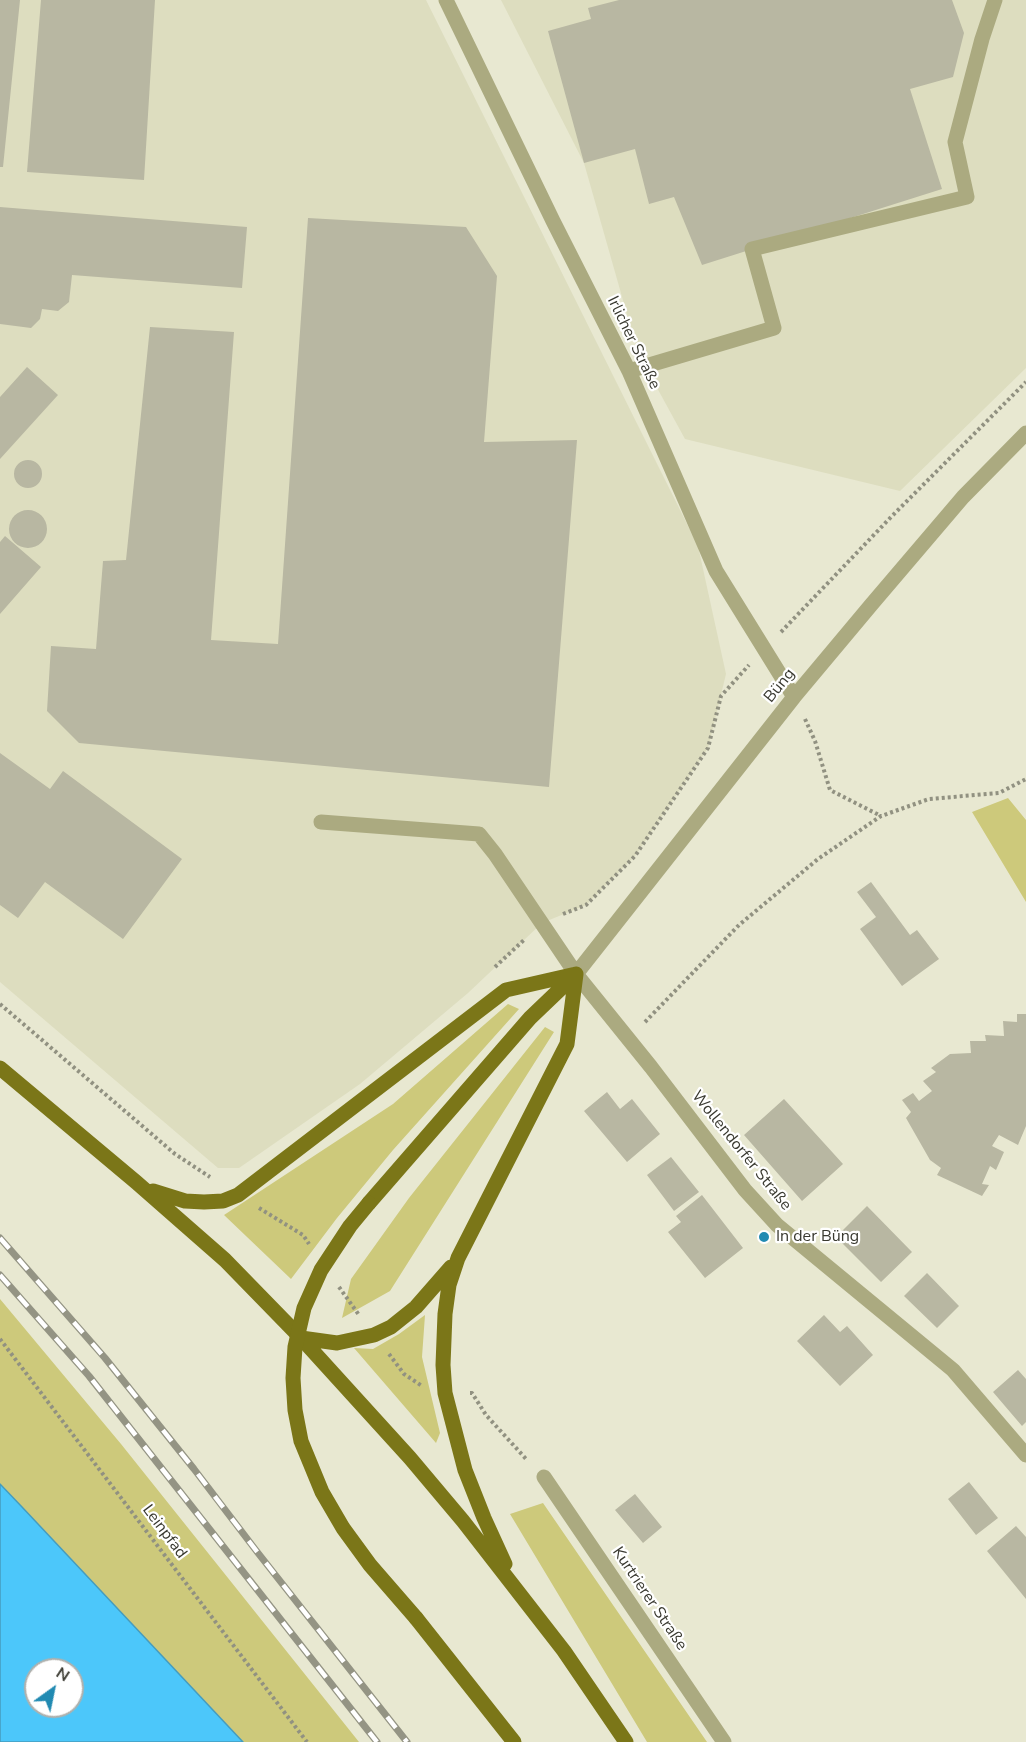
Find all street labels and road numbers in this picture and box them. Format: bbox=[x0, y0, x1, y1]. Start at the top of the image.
street label: Irlicher Straße bbox=[602, 293, 664, 393]
street label: Büng bbox=[761, 665, 799, 707]
street label: Wollendorfer Straße bbox=[687, 1087, 795, 1215]
street label: Leinpfad bbox=[138, 1501, 190, 1563]
street label: Kurtrierer Straße bbox=[607, 1544, 691, 1654]

